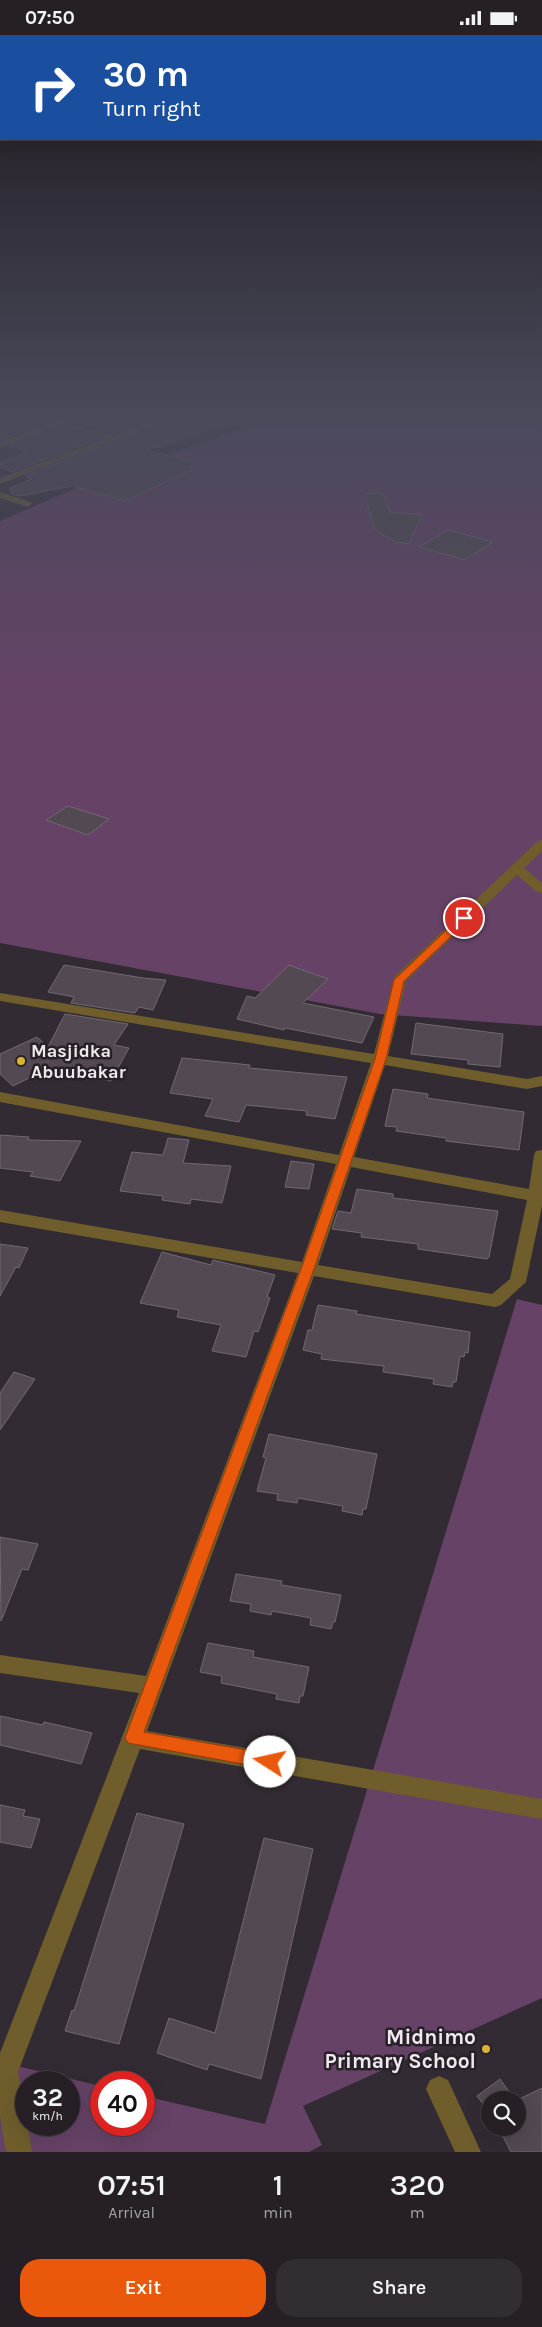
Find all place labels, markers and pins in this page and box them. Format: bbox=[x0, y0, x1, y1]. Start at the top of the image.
pin bbox=[443, 897, 485, 939]
place label: Masjidka Abuubakar bbox=[31, 1040, 126, 1083]
marker: Masjidka Abuubakar bbox=[15, 1055, 27, 1067]
place label: Midnimo Primary School bbox=[325, 2025, 476, 2073]
marker: Midnimo Primary School bbox=[480, 2043, 492, 2055]

